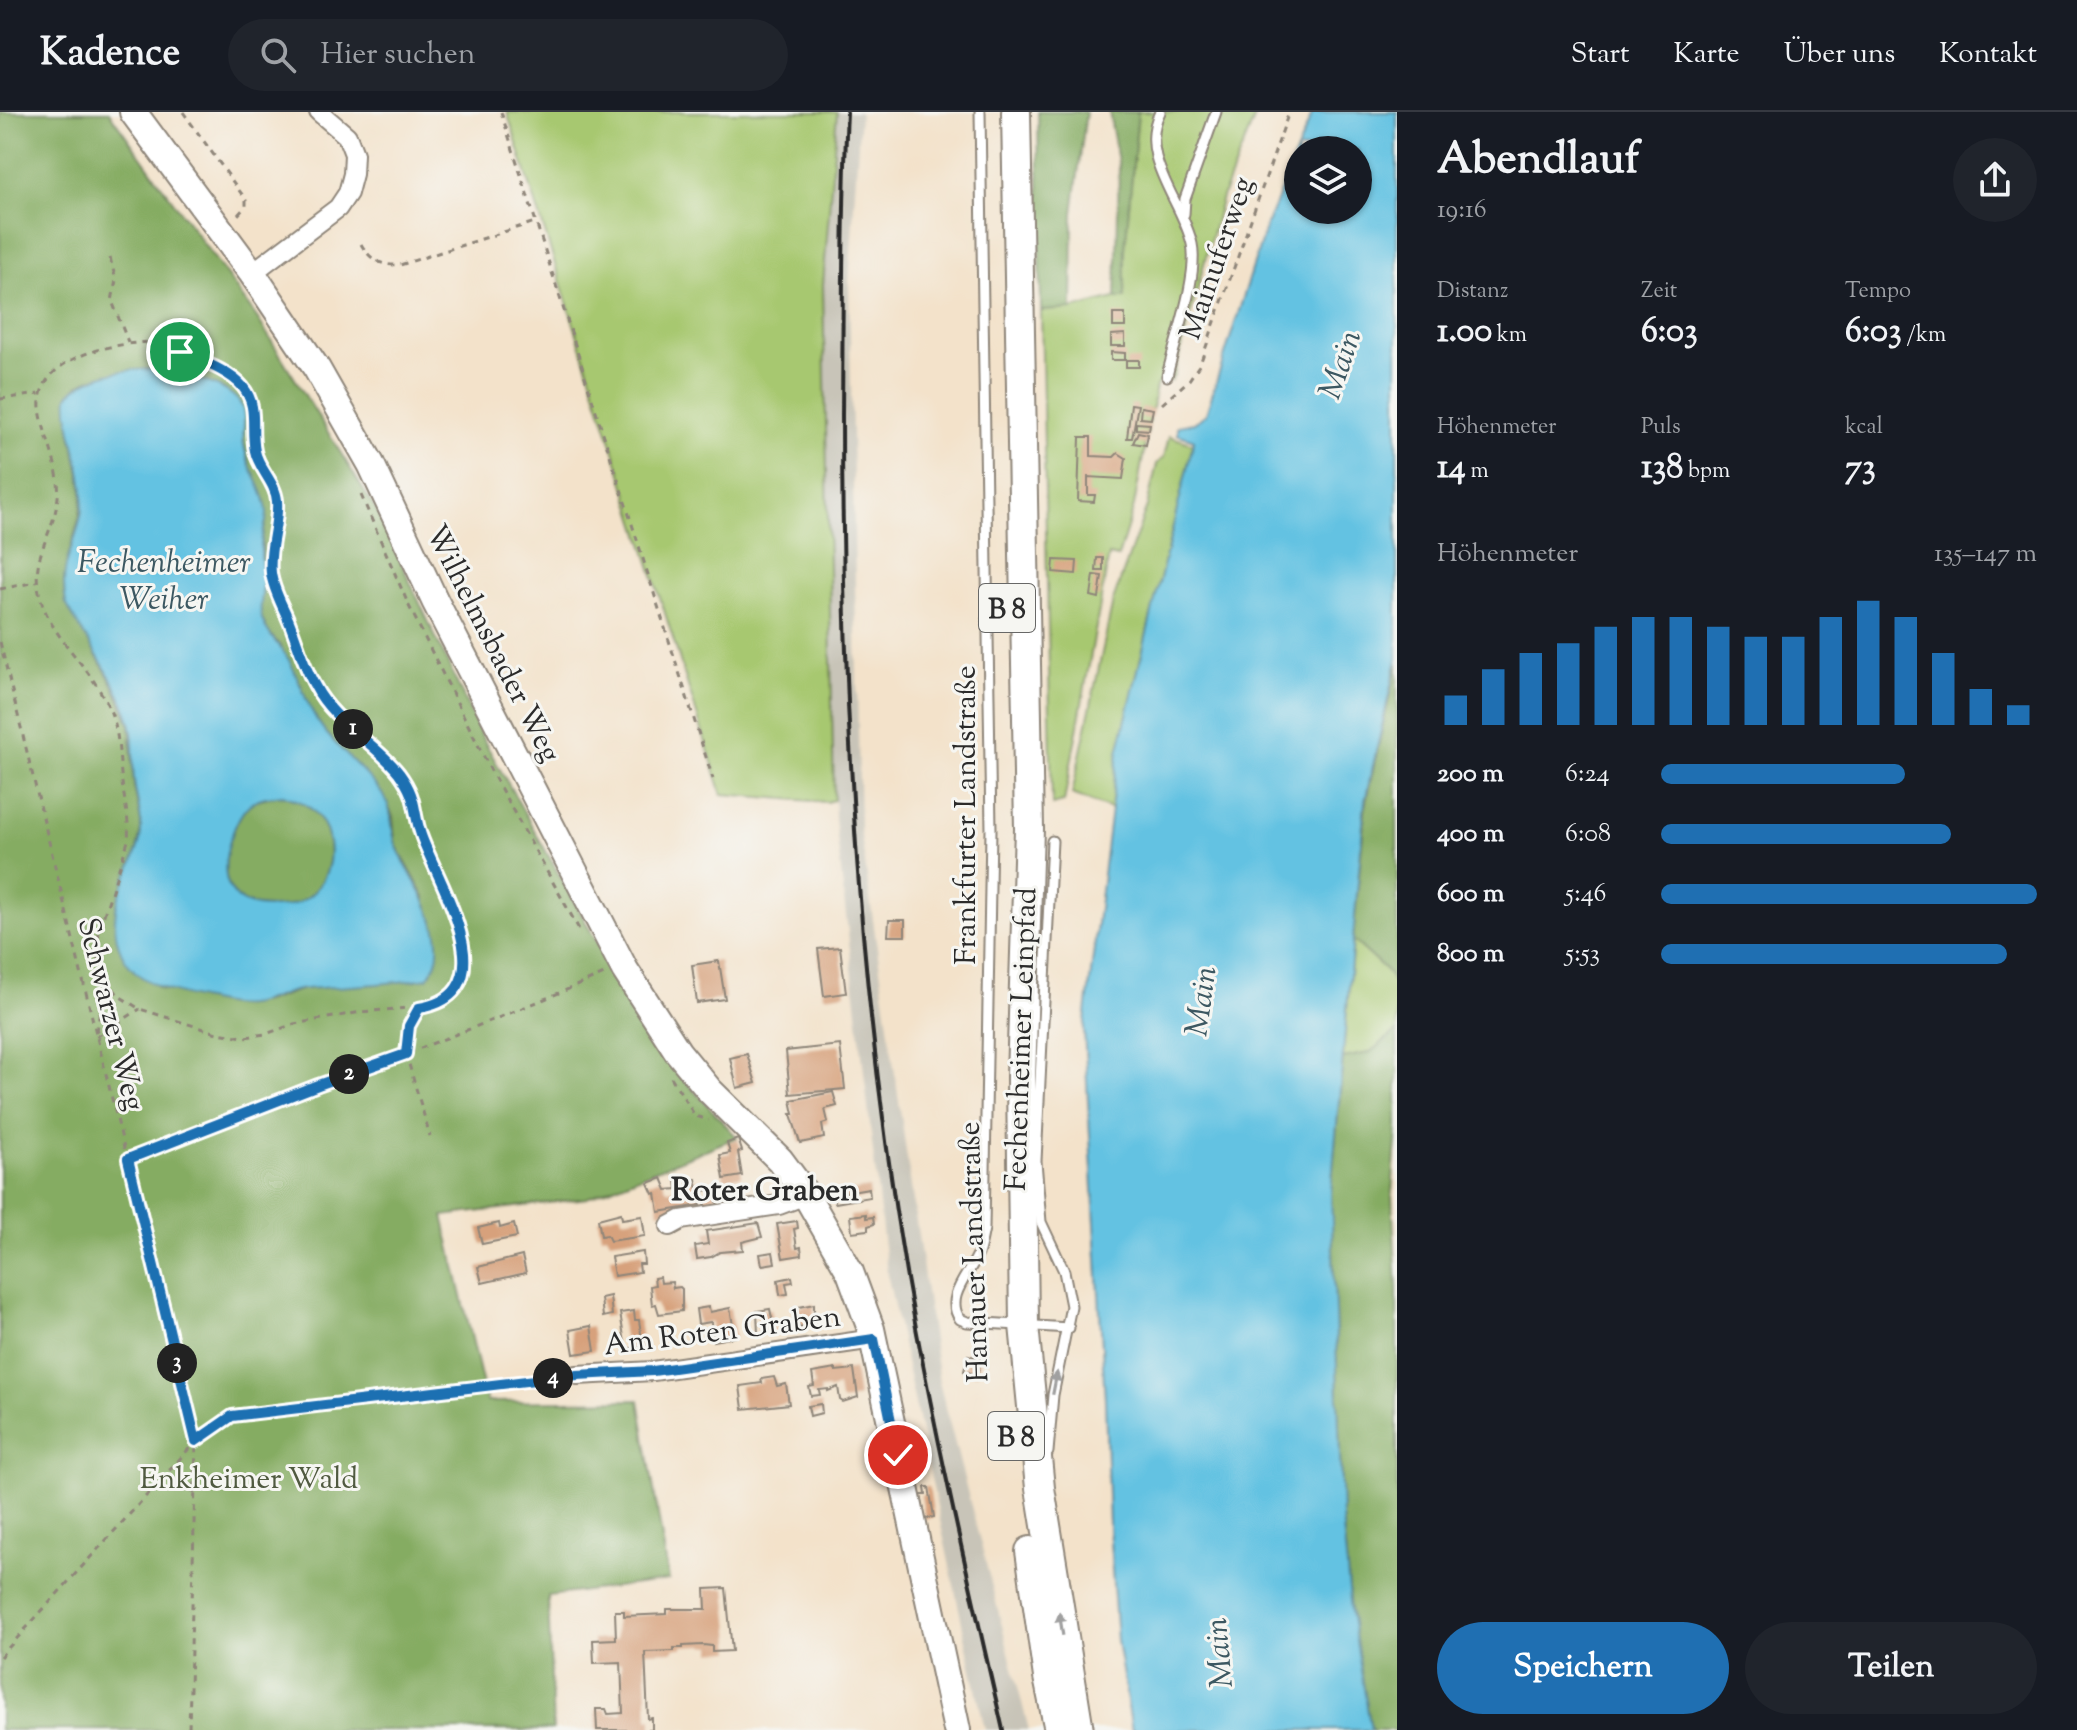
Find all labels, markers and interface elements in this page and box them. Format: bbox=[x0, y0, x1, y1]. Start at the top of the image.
search box bbox=[228, 19, 788, 91]
text: Kadence bbox=[40, 28, 180, 82]
icon: search bbox=[256, 33, 300, 77]
text: Hier suchen bbox=[320, 34, 476, 77]
text: Start bbox=[1571, 35, 1630, 75]
text: Karte bbox=[1674, 35, 1740, 75]
text: Über uns bbox=[1784, 35, 1895, 75]
text: Kontakt bbox=[1939, 35, 2037, 75]
text: Abendlauf bbox=[1437, 130, 1640, 193]
map controls bbox=[1284, 136, 1372, 224]
button: layers bbox=[1284, 136, 1372, 224]
button: share bbox=[1953, 138, 2037, 222]
street label: Mainuferweg bbox=[1170, 172, 1266, 346]
text: 19:16 bbox=[1437, 192, 1487, 229]
text: Distanz bbox=[1437, 276, 1508, 308]
text: Zeit bbox=[1641, 276, 1677, 308]
text: Tempo bbox=[1845, 276, 1911, 308]
text: 1.00 bbox=[1437, 308, 1492, 357]
text: 6:03 bbox=[1641, 308, 1698, 357]
text: 6:03 bbox=[1845, 308, 1902, 357]
pin bbox=[146, 318, 214, 386]
text: km bbox=[1492, 320, 1527, 352]
text: /km bbox=[1902, 320, 1946, 352]
water label: Main bbox=[1309, 324, 1375, 406]
icon: arrive bbox=[158, 330, 202, 374]
text: Höhenmeter bbox=[1437, 412, 1556, 444]
text: Puls bbox=[1641, 412, 1681, 444]
text: kcal bbox=[1845, 412, 1883, 444]
text: 14 bbox=[1437, 444, 1466, 493]
text: 138 bbox=[1641, 444, 1683, 493]
text: 73 bbox=[1845, 444, 1876, 493]
text: m bbox=[1466, 456, 1489, 488]
text: bpm bbox=[1683, 456, 1730, 488]
street label: Wilhelmsbader Weg bbox=[413, 518, 570, 770]
text: Höhenmeter bbox=[1437, 536, 1578, 573]
text: 135–147 m bbox=[1934, 536, 2037, 573]
water label: Fechenheimer Weiher bbox=[77, 541, 251, 624]
road number: B 8 bbox=[979, 584, 1035, 632]
street label: Frankfurter Landstraße bbox=[946, 665, 989, 965]
pin: 1 bbox=[333, 709, 373, 749]
text: 1 bbox=[349, 713, 357, 745]
text: 200 m bbox=[1437, 756, 1504, 793]
text: 6:24 bbox=[1565, 756, 1610, 793]
text: 400 m bbox=[1437, 816, 1504, 853]
text: 6:08 bbox=[1565, 816, 1611, 853]
text: 600 m bbox=[1437, 876, 1504, 913]
text: 5:46 bbox=[1565, 876, 1606, 913]
street label: Fechenheimer Leinpfad bbox=[996, 886, 1049, 1192]
street label: Schwarzer Weg bbox=[65, 914, 154, 1116]
text: 800 m bbox=[1437, 936, 1505, 973]
text: 5:53 bbox=[1565, 936, 1600, 973]
water label: Main bbox=[1175, 963, 1231, 1040]
pin: 2 bbox=[329, 1054, 369, 1094]
text: 2 bbox=[344, 1058, 354, 1090]
street label: Hanauer Landstraße bbox=[949, 1121, 1002, 1383]
district label: Roter Graben bbox=[671, 1169, 859, 1215]
street label: Am Roten Graben bbox=[601, 1297, 843, 1368]
pin: 3 bbox=[157, 1343, 197, 1383]
text: 3 bbox=[173, 1347, 181, 1379]
pin: 4 bbox=[533, 1358, 573, 1398]
text: 4 bbox=[547, 1362, 559, 1394]
one-way arrow bbox=[1050, 1370, 1062, 1395]
road number: B 8 bbox=[988, 1412, 1044, 1460]
pin bbox=[864, 1421, 932, 1489]
icon: check bbox=[876, 1433, 920, 1477]
park label: Enkheimer Wald bbox=[140, 1459, 358, 1502]
one-way arrow bbox=[1054, 1611, 1067, 1636]
water label: Main bbox=[1195, 1615, 1247, 1690]
button: Speichern bbox=[1437, 1622, 1729, 1714]
button: Teilen bbox=[1745, 1622, 2037, 1714]

